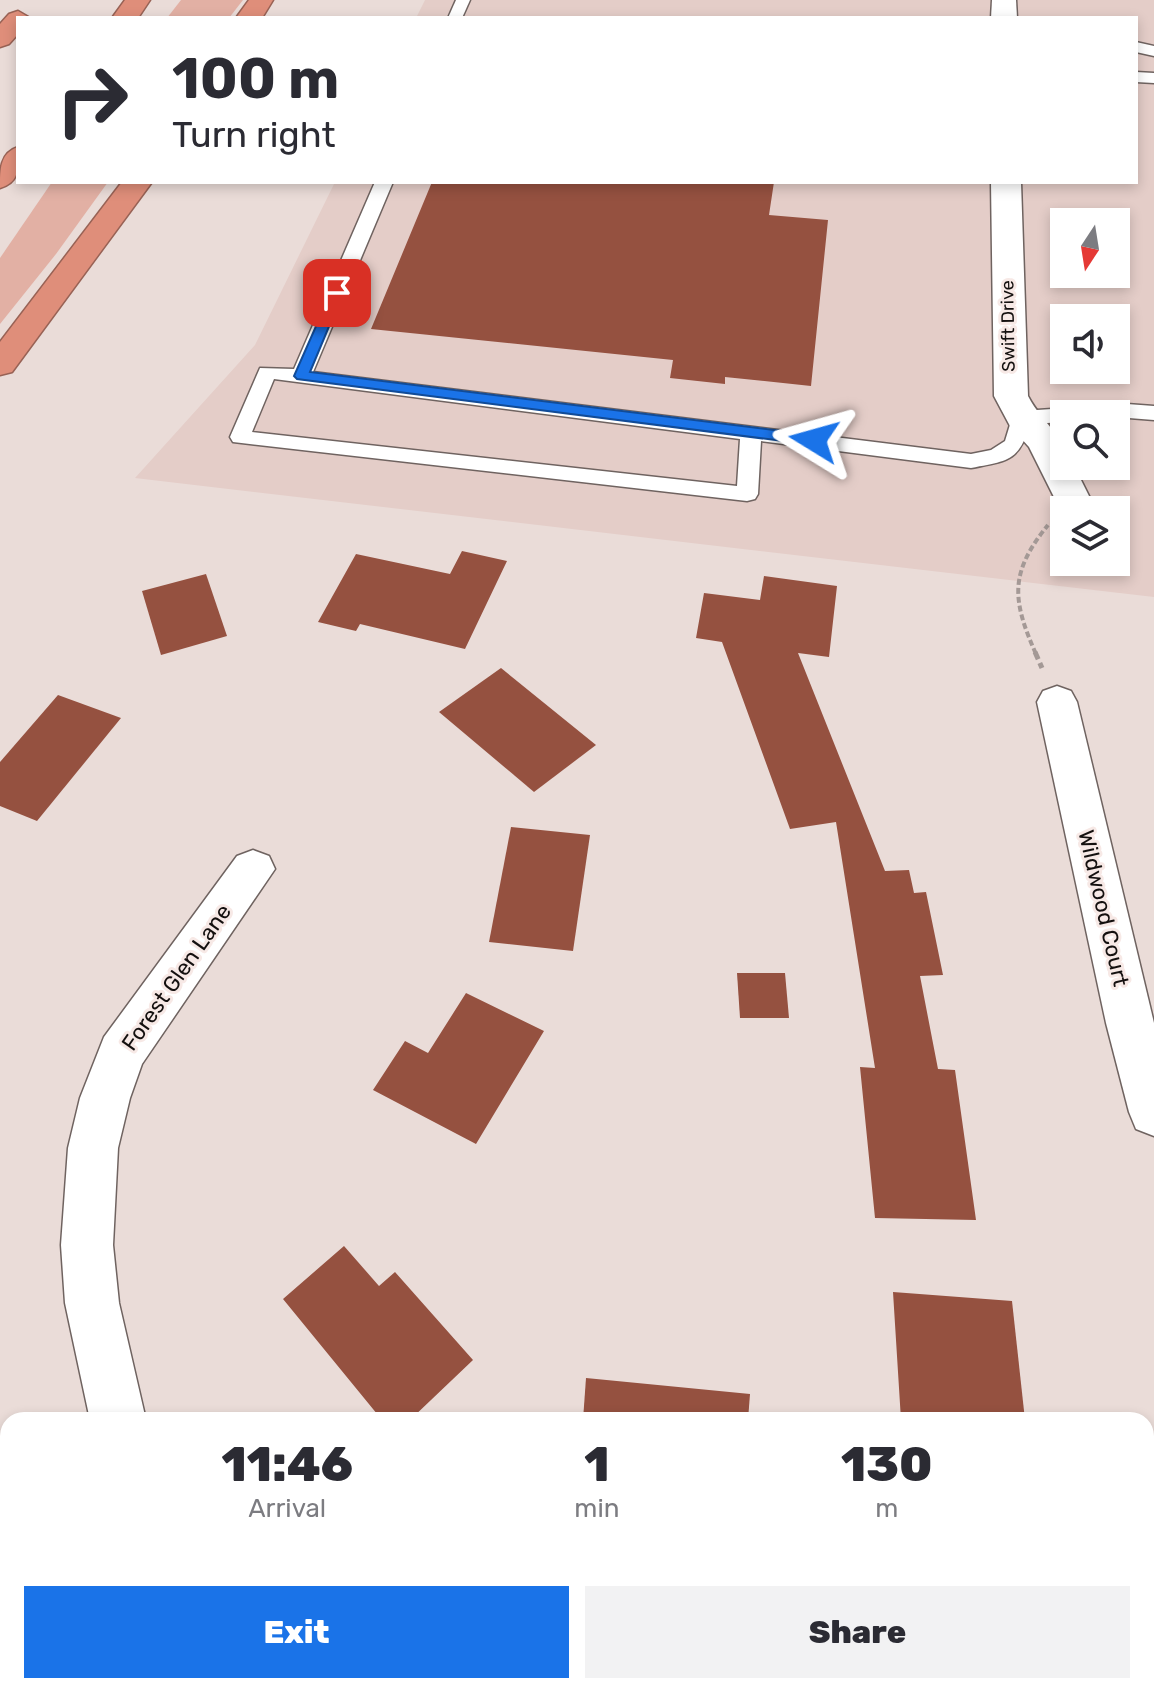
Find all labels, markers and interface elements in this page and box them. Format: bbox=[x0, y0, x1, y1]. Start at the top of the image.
text: 100 m bbox=[172, 46, 339, 112]
icon: right bbox=[40, 48, 144, 152]
text: Turn right bbox=[172, 113, 336, 156]
north arrow bbox=[1050, 208, 1130, 288]
map controls bbox=[1050, 208, 1130, 576]
pin bbox=[303, 259, 371, 327]
icon: arrive bbox=[315, 271, 359, 315]
street label: Swift Drive bbox=[996, 280, 1020, 372]
button: sound bbox=[1050, 304, 1130, 384]
position arrow bbox=[772, 398, 856, 482]
button: search bbox=[1050, 400, 1130, 480]
button: layers bbox=[1050, 496, 1130, 576]
street label: Wildwood Court bbox=[1072, 827, 1135, 989]
street label: Forest Glen Lane bbox=[116, 899, 237, 1056]
text: 11:46 bbox=[221, 1436, 353, 1493]
text: 1 bbox=[584, 1436, 610, 1493]
text: 130 bbox=[841, 1436, 933, 1493]
text: Arrival bbox=[248, 1493, 326, 1524]
text: min bbox=[574, 1493, 620, 1524]
text: m bbox=[875, 1493, 898, 1524]
button: Exit bbox=[24, 1586, 569, 1678]
button: Share bbox=[585, 1586, 1130, 1678]

